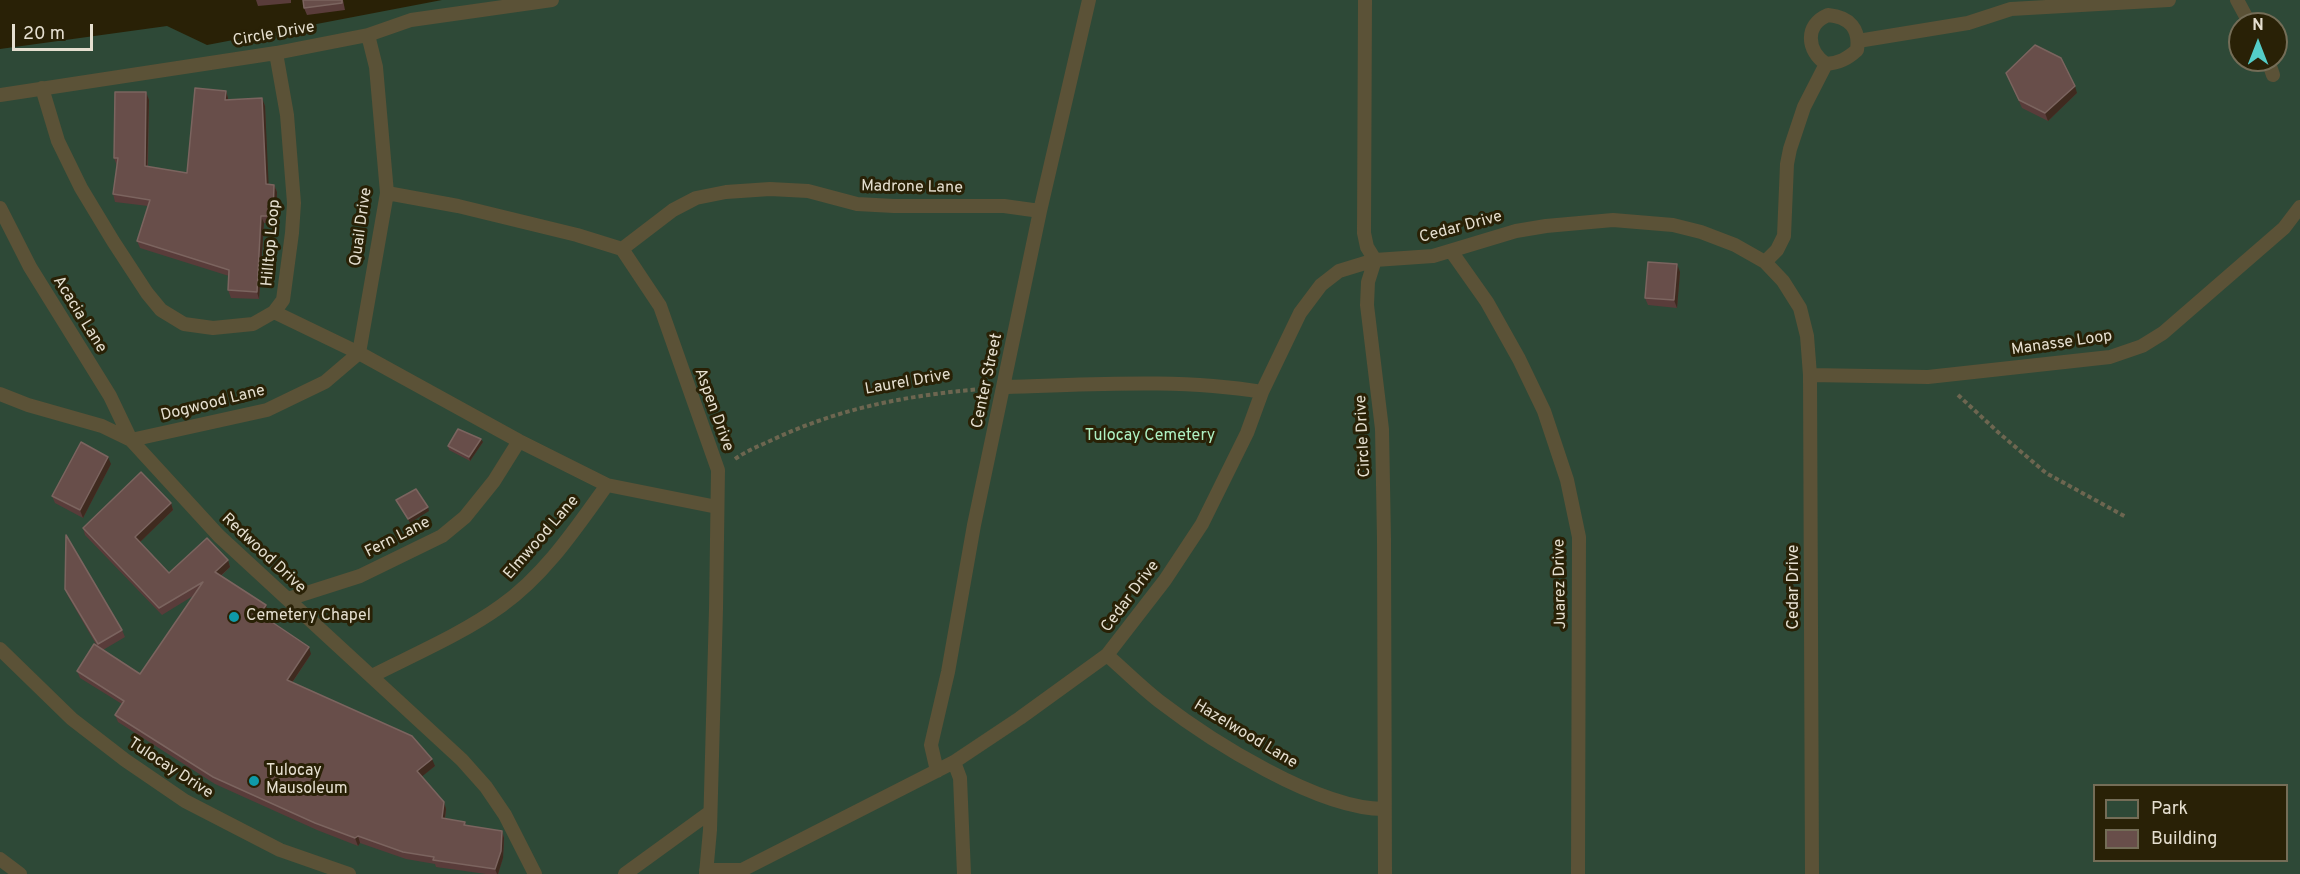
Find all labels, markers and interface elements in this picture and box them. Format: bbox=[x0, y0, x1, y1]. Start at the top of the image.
scale bar bbox=[15, 12, 96, 50]
north arrow bbox=[2228, 12, 2288, 72]
text: N bbox=[2252, 16, 2264, 36]
street label: Circle Drive bbox=[232, 18, 316, 52]
text: 20 m bbox=[23, 23, 65, 46]
street label: Madrone Lane bbox=[861, 178, 963, 198]
street label: Quail Drive bbox=[347, 186, 377, 268]
street label: Hilltop Loop bbox=[259, 199, 285, 287]
street label: Cedar Drive bbox=[1418, 208, 1504, 248]
street label: Acacia Lane bbox=[48, 273, 110, 357]
street label: Manasse Loop bbox=[2010, 327, 2114, 361]
street label: Center Street bbox=[969, 332, 1007, 430]
street label: Aspen Drive bbox=[689, 366, 737, 454]
street label: Laurel Drive bbox=[864, 366, 952, 400]
street label: Dogwood Lane bbox=[159, 382, 267, 426]
street label: Circle Drive bbox=[1352, 394, 1376, 478]
park label: Tulocay Cemetery bbox=[1085, 427, 1215, 447]
street label: Elmwood Lane bbox=[500, 492, 584, 584]
street label: Redwood Drive bbox=[217, 510, 309, 598]
street label: Fern Lane bbox=[362, 513, 434, 563]
street label: Juarez Drive bbox=[1551, 539, 1571, 629]
street label: Cedar Drive bbox=[1785, 545, 1805, 629]
street label: Cedar Drive bbox=[1098, 557, 1164, 637]
place label: Cemetery Chapel bbox=[246, 607, 371, 627]
marker: Cemetery Chapel bbox=[227, 610, 241, 624]
street label: Hazelwood Lane bbox=[1190, 696, 1300, 774]
street label: Tulocay Drive bbox=[124, 734, 216, 804]
place label: Tulocay Mausoleum bbox=[266, 762, 348, 800]
marker: Tulocay Mausoleum bbox=[247, 774, 261, 788]
legend bbox=[2093, 784, 2288, 862]
text: Park bbox=[2151, 798, 2188, 821]
text: Building bbox=[2151, 828, 2217, 851]

